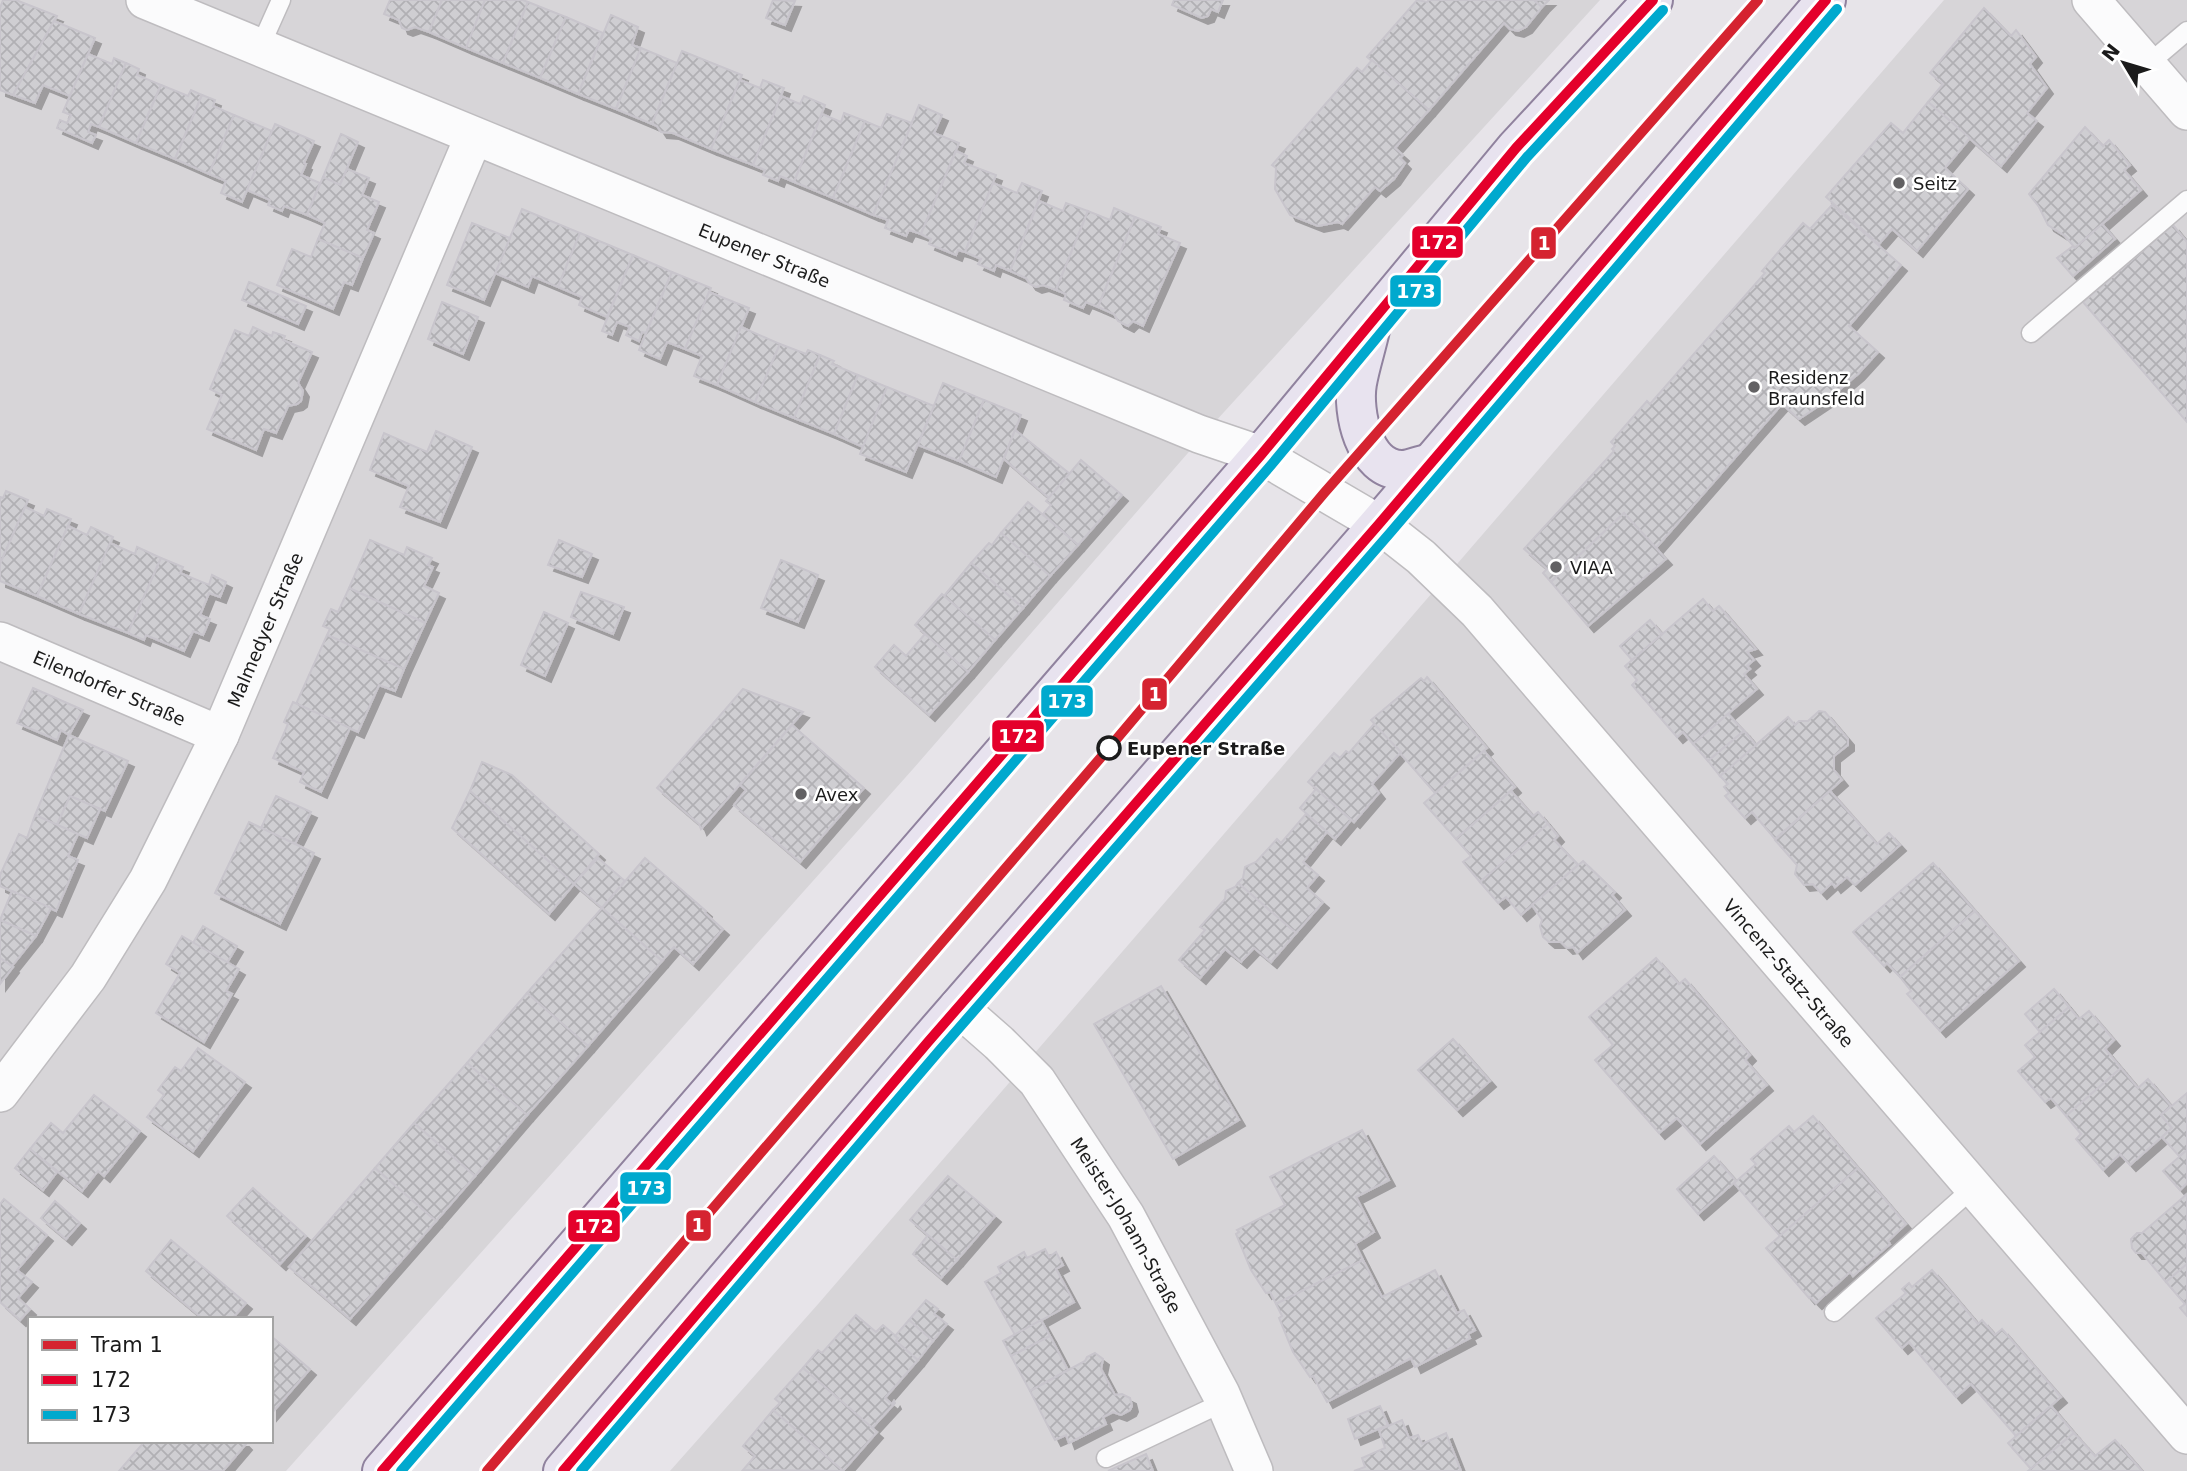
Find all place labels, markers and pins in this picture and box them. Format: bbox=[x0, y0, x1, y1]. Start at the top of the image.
place label: Seitz bbox=[1913, 173, 1957, 194]
marker: Seitz bbox=[1891, 175, 1907, 191]
place label: Residenz Braunsfeld bbox=[1768, 367, 1865, 409]
marker: Residenz Braunsfeld bbox=[1746, 379, 1762, 395]
place label: VIAA bbox=[1570, 557, 1613, 578]
marker: VIAA bbox=[1548, 559, 1564, 575]
marker: Eupener Straße bbox=[1097, 736, 1121, 760]
place label: Eupener Straße bbox=[1127, 738, 1285, 759]
place label: Avex bbox=[815, 784, 859, 805]
marker: Avex bbox=[793, 786, 809, 802]

